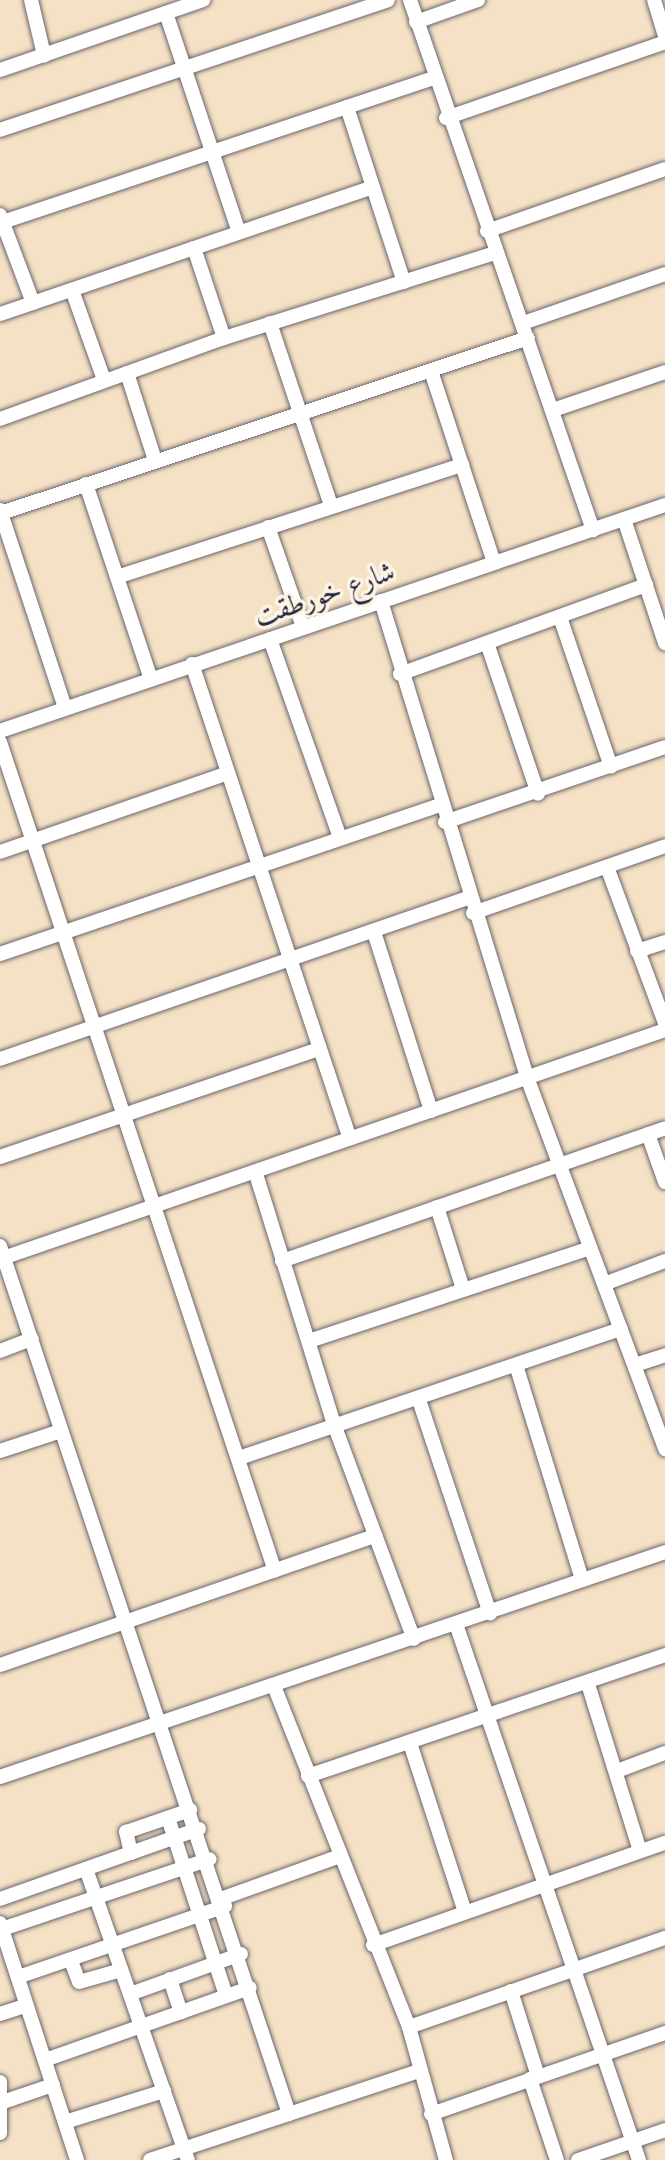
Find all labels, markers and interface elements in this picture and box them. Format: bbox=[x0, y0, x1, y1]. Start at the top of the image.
street label: شارع خورطقت bbox=[249, 553, 399, 633]

